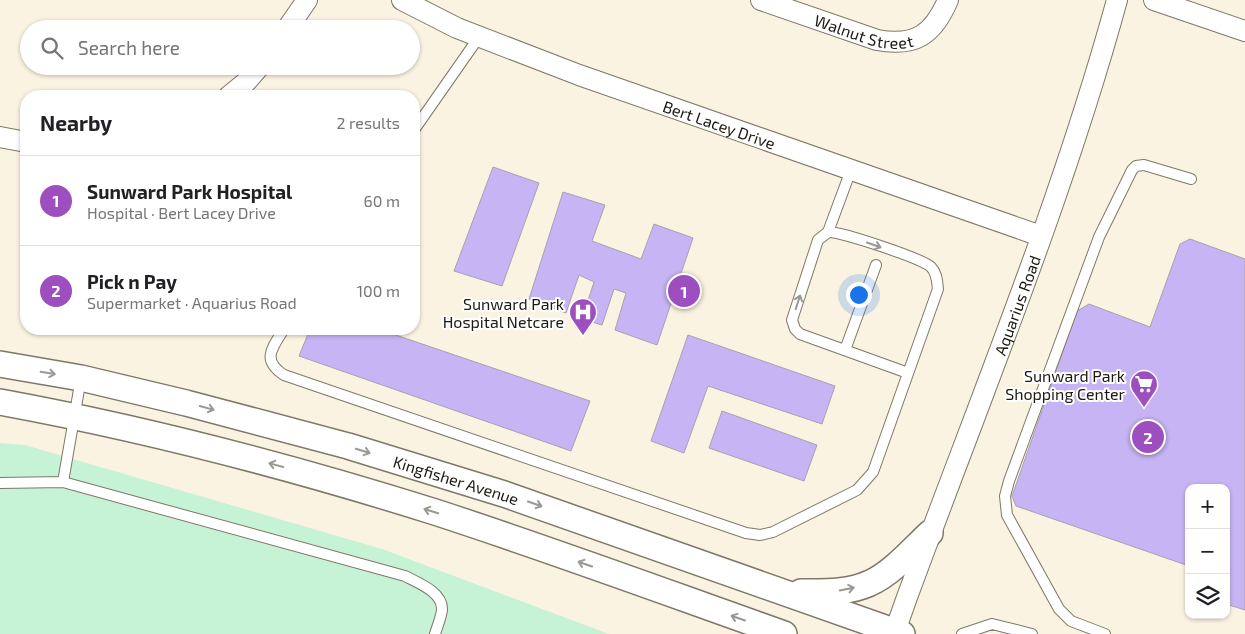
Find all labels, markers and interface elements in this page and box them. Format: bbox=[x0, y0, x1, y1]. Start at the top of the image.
street label: Walnut Street bbox=[812, 10, 915, 51]
search box bbox=[20, 20, 420, 75]
icon: search bbox=[38, 34, 66, 62]
text: Search here bbox=[78, 36, 180, 59]
street label: Bert Lacey Drive bbox=[661, 96, 778, 152]
text: Nearby bbox=[40, 110, 112, 135]
text: 2 results bbox=[337, 113, 400, 132]
text: Sunward Park Hospital bbox=[87, 180, 292, 203]
text: 1 bbox=[53, 191, 59, 210]
text: 60 m bbox=[364, 191, 400, 210]
text: Hospital · Bert Lacey Drive bbox=[87, 203, 276, 222]
one-way arrow bbox=[866, 241, 882, 250]
street label: Aquarius Road bbox=[989, 253, 1044, 358]
text: Pick n Pay bbox=[87, 270, 177, 293]
pin: 1 bbox=[668, 272, 700, 310]
text: 2 bbox=[51, 281, 61, 300]
text: 100 m bbox=[357, 281, 400, 300]
your location bbox=[846, 282, 872, 308]
text: Supermarket · Aquarius Road bbox=[87, 293, 297, 312]
place label: Sunward Park Hospital Netcare bbox=[443, 294, 564, 331]
one-way arrow bbox=[793, 295, 803, 311]
hospital icon: Sunward Park Hospital Netcare bbox=[568, 297, 598, 336]
place label: Sunward Park Shopping Center bbox=[1005, 366, 1126, 403]
one-way arrow bbox=[40, 368, 56, 378]
supermarket icon: Sunward Park Shopping Center bbox=[1129, 369, 1159, 408]
one-way arrow bbox=[198, 404, 214, 414]
pin: 2 bbox=[1132, 418, 1164, 456]
one-way arrow bbox=[355, 446, 371, 456]
street label: Kingfisher Avenue bbox=[391, 451, 521, 508]
one-way arrow bbox=[268, 460, 284, 469]
map controls bbox=[1185, 484, 1230, 619]
button: + bbox=[1185, 484, 1230, 529]
one-way arrow bbox=[527, 500, 542, 509]
one-way arrow bbox=[424, 506, 440, 516]
button: − bbox=[1185, 529, 1230, 574]
one-way arrow bbox=[578, 559, 593, 568]
button: layers bbox=[1185, 574, 1230, 619]
one-way arrow bbox=[839, 584, 855, 593]
one-way arrow bbox=[731, 613, 747, 622]

